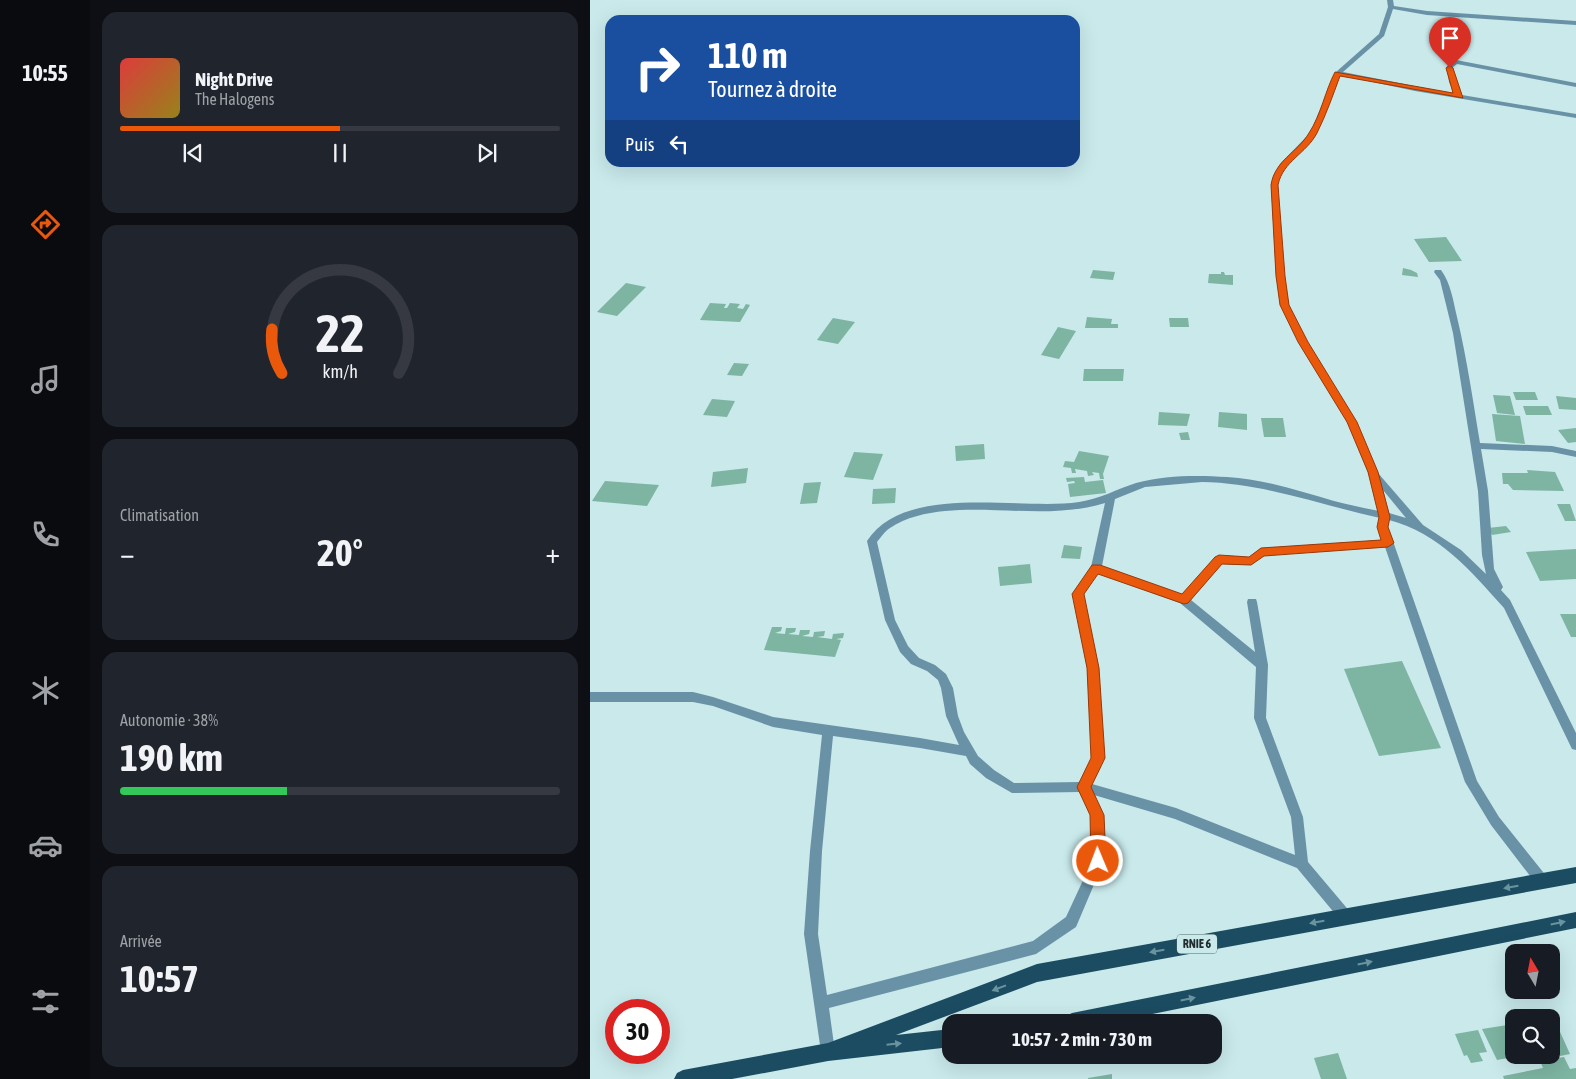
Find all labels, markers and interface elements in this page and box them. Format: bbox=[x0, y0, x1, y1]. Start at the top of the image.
pin bbox=[1429, 17, 1471, 68]
icon: arrive bbox=[1436, 24, 1464, 52]
icon: right bbox=[625, 35, 690, 100]
text: 110 m bbox=[708, 35, 787, 75]
text: 10:55 bbox=[22, 60, 68, 86]
text: Night Drive bbox=[195, 68, 273, 90]
text: Tournez à droite bbox=[708, 76, 837, 102]
text: The Halogens bbox=[195, 90, 275, 108]
icon: left bbox=[665, 130, 693, 158]
text: Puis bbox=[625, 133, 655, 155]
icon: previous bbox=[179, 139, 207, 167]
icon: pause bbox=[326, 139, 354, 167]
icon: next bbox=[473, 139, 501, 167]
icon: directions bbox=[28, 207, 63, 242]
text: 22 bbox=[316, 303, 364, 363]
text: km/h bbox=[322, 361, 358, 382]
icon: music bbox=[28, 362, 63, 397]
text: Climatisation bbox=[120, 506, 199, 524]
icon: phone bbox=[28, 517, 63, 552]
text: 20° bbox=[317, 531, 363, 574]
text: − bbox=[120, 537, 135, 569]
text: + bbox=[545, 537, 560, 569]
icon: climate bbox=[28, 673, 63, 708]
text: Autonomie · 38% bbox=[120, 711, 218, 729]
text: 190 km bbox=[120, 736, 223, 779]
icon: car bbox=[28, 828, 63, 863]
position arrow bbox=[1071, 834, 1123, 886]
one-way arrow bbox=[1503, 883, 1518, 891]
one-way arrow bbox=[1308, 919, 1324, 927]
one-way arrow bbox=[1551, 919, 1566, 927]
text: Arrivée bbox=[120, 932, 162, 950]
road number: RNIE 6 bbox=[1177, 934, 1217, 954]
north arrow bbox=[1505, 944, 1560, 999]
map controls bbox=[1505, 944, 1560, 1064]
one-way arrow bbox=[1148, 948, 1164, 956]
text: 10:57 bbox=[120, 957, 199, 1000]
one-way arrow bbox=[1357, 958, 1373, 966]
icon: filters bbox=[28, 984, 63, 1019]
one-way arrow bbox=[991, 984, 1006, 992]
one-way arrow bbox=[1181, 994, 1197, 1002]
speed limit sign: 30 bbox=[605, 999, 670, 1064]
button: search bbox=[1505, 1009, 1560, 1064]
text: 10:57 · 2 min · 730 m bbox=[1012, 1028, 1152, 1050]
one-way arrow bbox=[886, 1040, 902, 1048]

